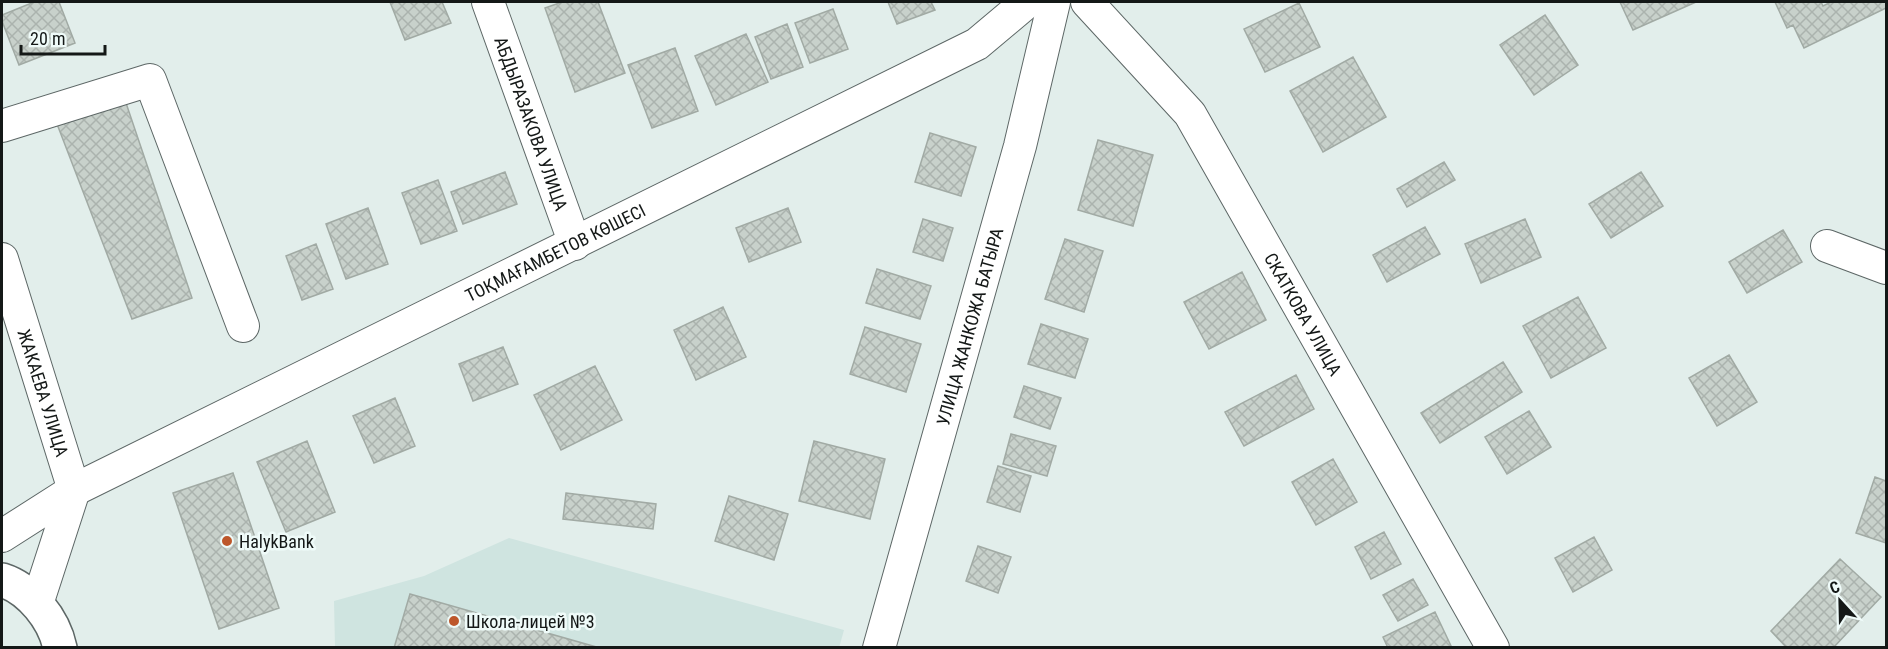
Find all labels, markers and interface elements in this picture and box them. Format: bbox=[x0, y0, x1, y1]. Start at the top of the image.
scale bar bbox=[21, 18, 105, 56]
text: 20 m bbox=[30, 28, 65, 49]
street label: АБДЫРАЗАКОВА УЛИЦА bbox=[491, 34, 573, 214]
street label: ТОҚМАҒАМБЕТОВ КӨШЕСІ bbox=[462, 199, 649, 306]
street label: УЛИЦА ЖАНКОЖА БАТЫРА bbox=[932, 225, 1007, 428]
street label: СКАТКОВА УЛИЦА bbox=[1260, 249, 1347, 379]
street label: ЖАКАЕВА УЛИЦА bbox=[14, 326, 74, 459]
place label: HalykBank bbox=[239, 531, 314, 552]
marker: HalykBank bbox=[220, 534, 234, 548]
north arrow bbox=[1810, 571, 1870, 631]
text: С bbox=[1827, 577, 1842, 598]
place label: Школа-лицей №3 bbox=[466, 611, 595, 632]
marker: Школа-лицей №3 bbox=[447, 614, 461, 628]

